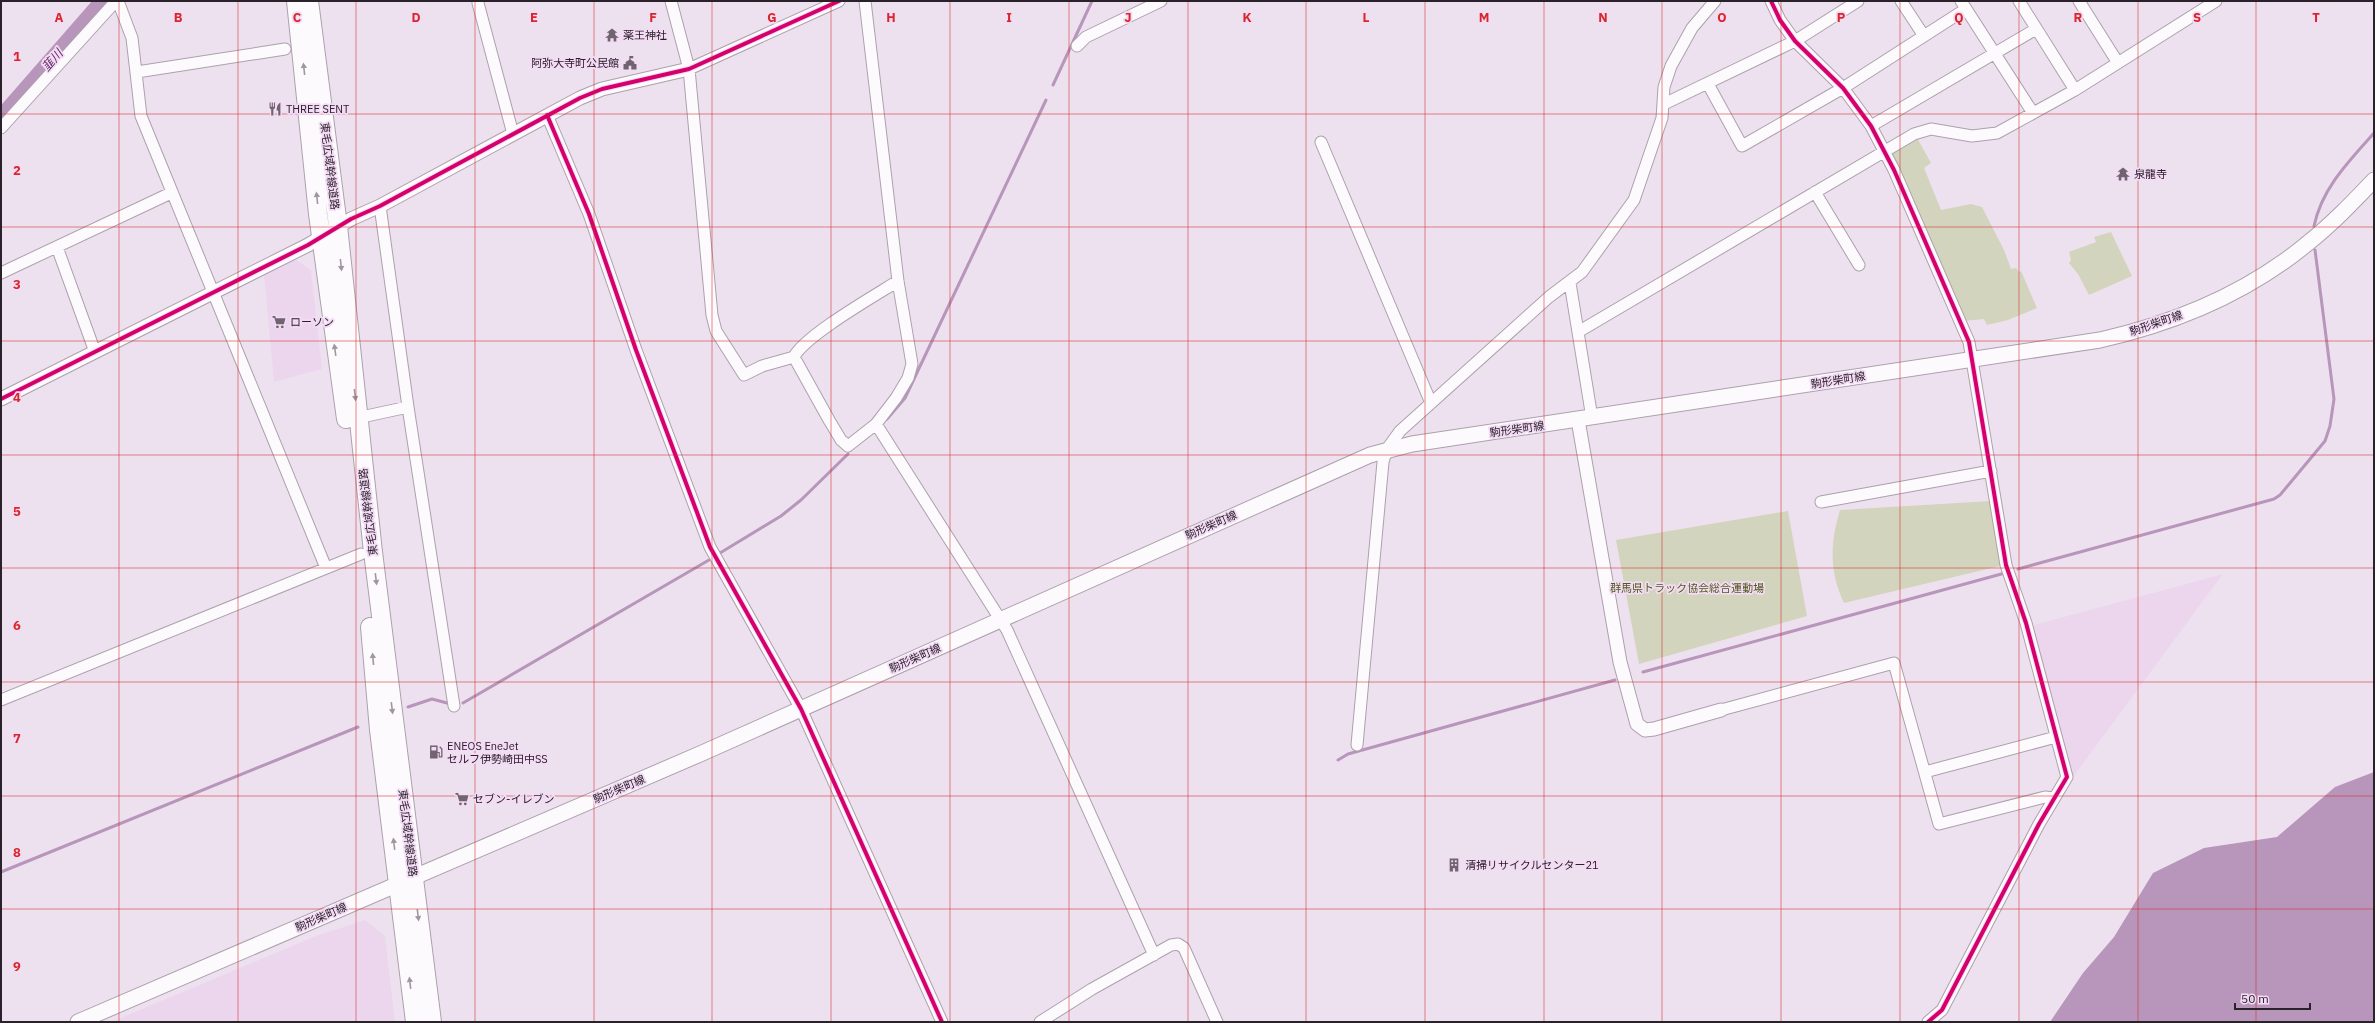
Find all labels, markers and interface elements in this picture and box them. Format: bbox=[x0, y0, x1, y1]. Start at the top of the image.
text: A bbox=[55, 9, 64, 26]
text: B bbox=[174, 9, 183, 26]
text: C bbox=[293, 9, 302, 26]
text: D bbox=[411, 9, 421, 26]
text: E bbox=[530, 9, 538, 26]
text: F bbox=[649, 9, 657, 26]
text: G bbox=[767, 9, 777, 26]
text: H bbox=[886, 9, 896, 26]
text: I bbox=[1006, 9, 1012, 26]
text: J bbox=[1124, 9, 1132, 26]
text: K bbox=[1242, 9, 1252, 26]
text: L bbox=[1363, 9, 1370, 26]
text: M bbox=[1479, 9, 1489, 26]
text: N bbox=[1598, 9, 1608, 26]
text: O bbox=[1717, 9, 1727, 26]
text: P bbox=[1837, 9, 1846, 26]
text: Q bbox=[1954, 9, 1964, 26]
text: R bbox=[2074, 9, 2083, 26]
text: S bbox=[2193, 9, 2201, 26]
text: T bbox=[2312, 9, 2320, 26]
temple icon: 薬王神社 bbox=[604, 27, 620, 43]
place label: 薬王神社 bbox=[623, 28, 667, 42]
water label: 韮川 bbox=[38, 45, 67, 74]
text: 1 bbox=[13, 48, 21, 65]
public building icon: 阿弥大寺町公民館 bbox=[622, 55, 638, 71]
place label: 阿弥大寺町公民館 bbox=[531, 56, 619, 70]
one-way arrow bbox=[300, 63, 307, 75]
restaurant icon: THREE SENT bbox=[267, 101, 283, 117]
place label: THREE SENT bbox=[286, 102, 350, 116]
street label: 東毛広域幹線道路 bbox=[318, 121, 342, 211]
text: 2 bbox=[13, 162, 21, 179]
temple icon: 泉龍寺 bbox=[2115, 166, 2131, 182]
place label: 泉龍寺 bbox=[2134, 167, 2167, 181]
one-way arrow bbox=[313, 192, 320, 204]
one-way arrow bbox=[338, 259, 345, 271]
text: 3 bbox=[13, 276, 21, 293]
street label: 駒形柴町線 bbox=[2128, 307, 2184, 339]
supermarket icon: ローソン bbox=[271, 314, 287, 330]
place label: ローソン bbox=[290, 315, 334, 329]
one-way arrow bbox=[332, 343, 338, 356]
street label: 駒形柴町線 bbox=[1810, 369, 1866, 391]
one-way arrow bbox=[351, 388, 358, 401]
text: 4 bbox=[13, 389, 21, 406]
street label: 駒形柴町線 bbox=[1489, 418, 1545, 440]
street label: 東毛広域幹線道路 bbox=[356, 467, 380, 557]
text: 5 bbox=[13, 503, 21, 520]
street label: 駒形柴町線 bbox=[1183, 507, 1239, 543]
one-way arrow bbox=[373, 573, 380, 585]
park label: 群馬県トラック協会総合運動場 bbox=[1610, 581, 1764, 595]
text: 6 bbox=[13, 617, 21, 634]
street label: 駒形柴町線 bbox=[887, 640, 943, 676]
one-way arrow bbox=[370, 653, 377, 665]
one-way arrow bbox=[389, 702, 396, 714]
text: 7 bbox=[13, 730, 21, 747]
place label: ENEOS EneJet セルフ伊勢崎田中SS bbox=[447, 739, 548, 766]
fuel station icon: ENEOS EneJet セルフ伊勢崎田中SS bbox=[428, 744, 444, 760]
street label: 駒形柴町線 bbox=[591, 772, 647, 806]
street label: 東毛広域幹線道路 bbox=[396, 788, 420, 878]
supermarket icon: セブン-イレブン bbox=[454, 791, 470, 807]
place label: セブン-イレブン bbox=[473, 792, 554, 806]
one-way arrow bbox=[391, 838, 397, 850]
text: 8 bbox=[13, 844, 21, 861]
building icon: 清掃リサイクルセンター21 bbox=[1446, 857, 1462, 873]
place label: 清掃リサイクルセンター21 bbox=[1465, 858, 1599, 872]
street label: 駒形柴町線 bbox=[293, 899, 349, 935]
one-way arrow bbox=[415, 909, 421, 921]
text: 9 bbox=[13, 958, 21, 975]
one-way arrow bbox=[407, 977, 414, 989]
scale bar bbox=[2235, 985, 2310, 1011]
text: 50 m bbox=[2241, 991, 2269, 1006]

